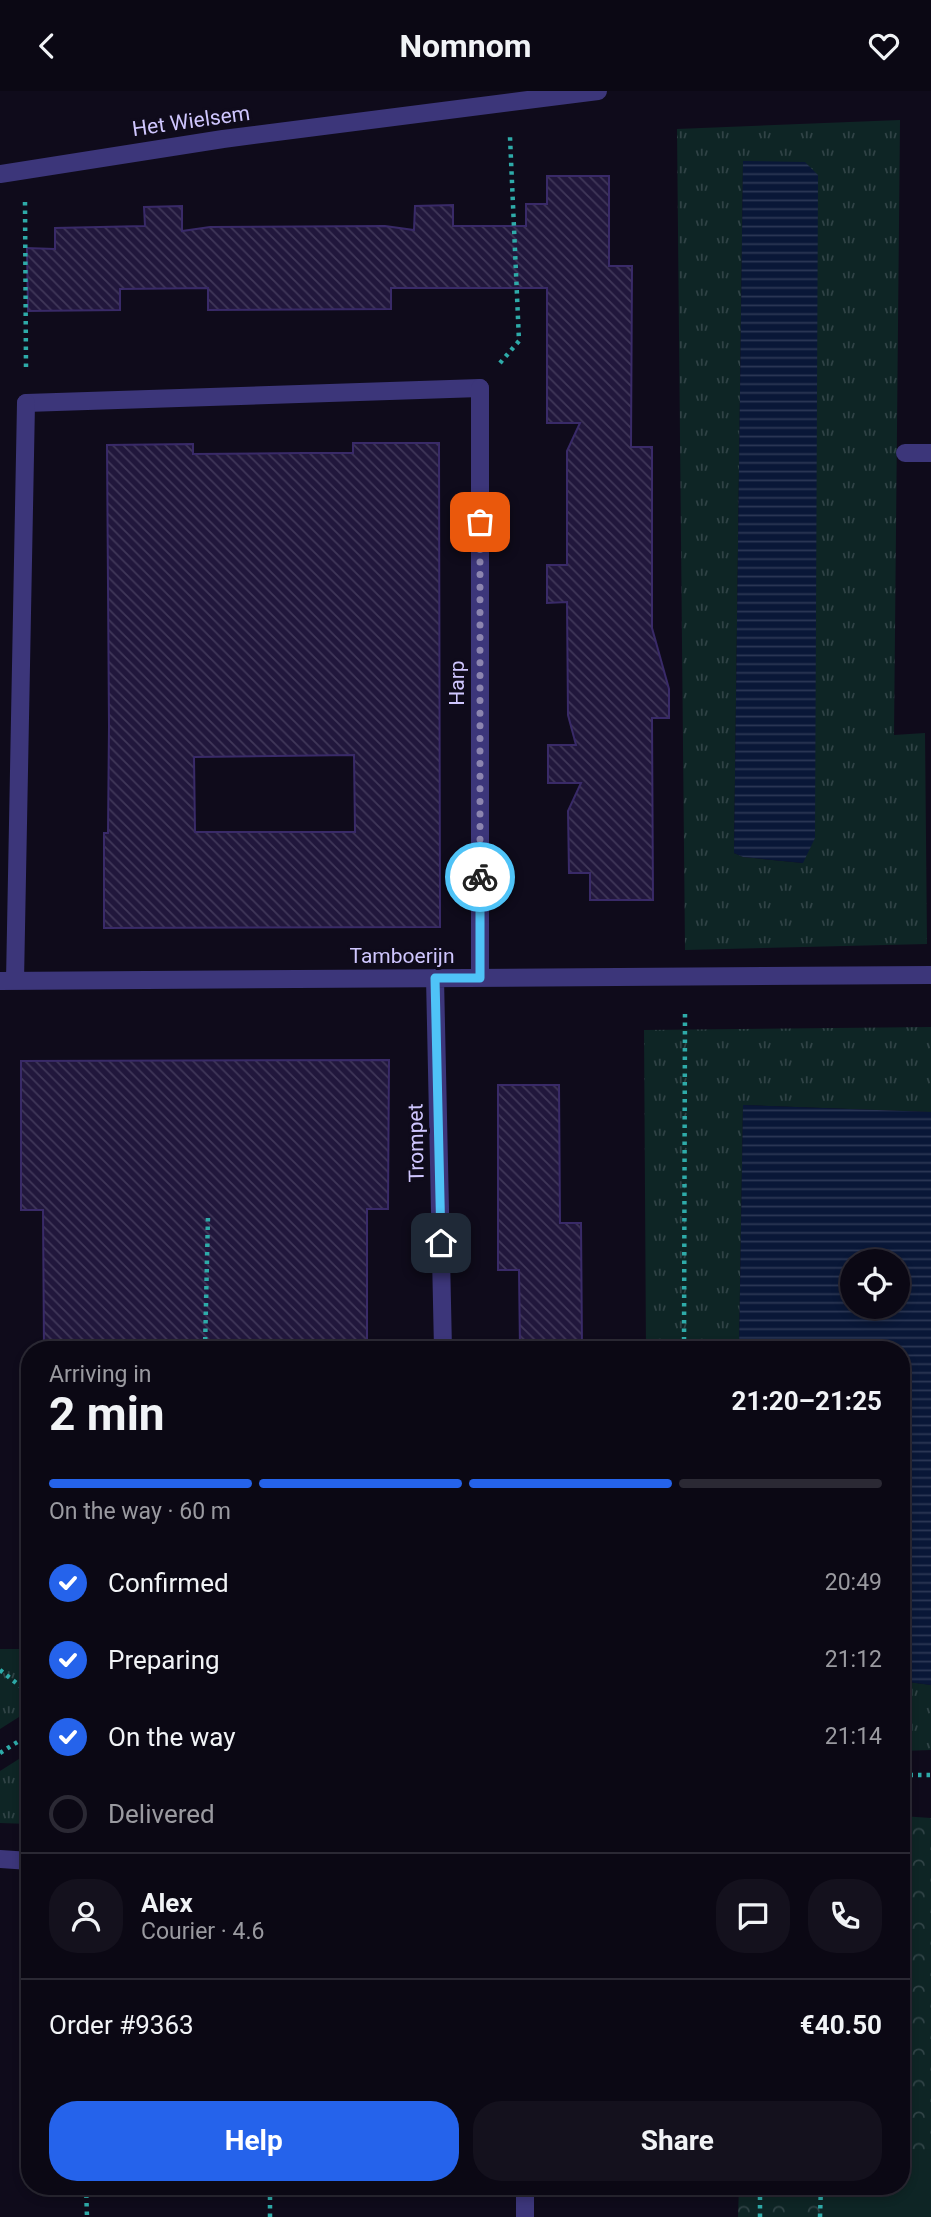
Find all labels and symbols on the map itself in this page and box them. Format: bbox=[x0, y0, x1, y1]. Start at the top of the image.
street label: Het Wielsem bbox=[131, 101, 251, 141]
pin bbox=[450, 492, 510, 552]
street label: Harp bbox=[445, 660, 469, 706]
courier bbox=[445, 842, 515, 912]
street label: Tamboerijn bbox=[350, 944, 454, 968]
street label: Trompet bbox=[403, 1103, 429, 1183]
pin bbox=[411, 1213, 471, 1273]

